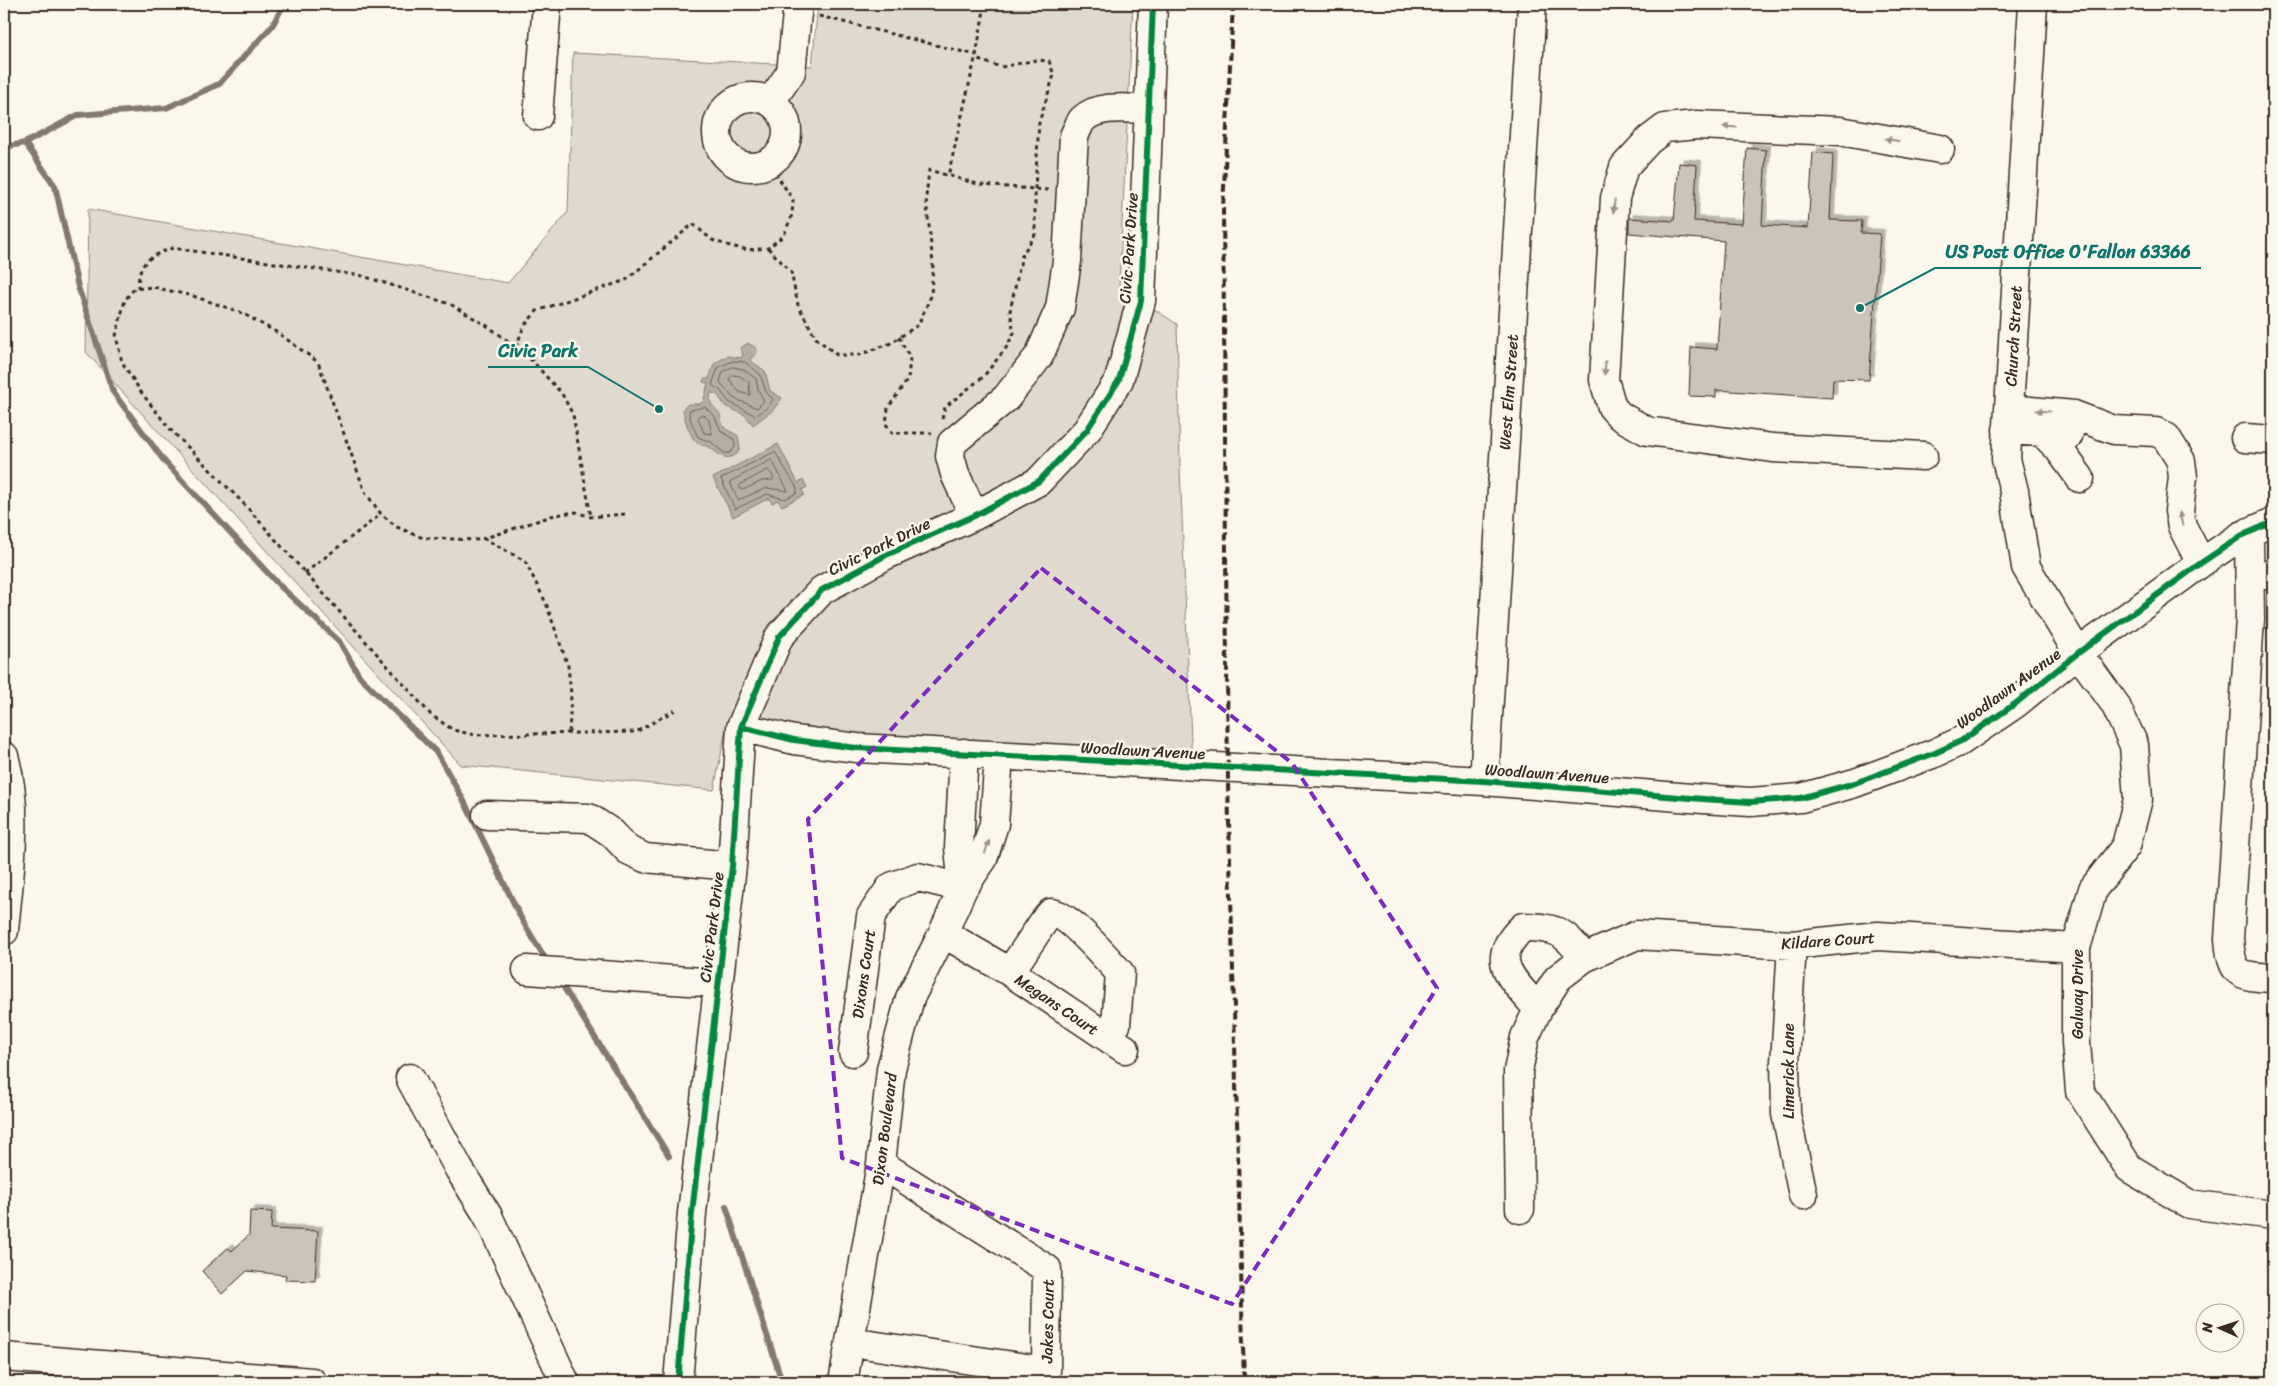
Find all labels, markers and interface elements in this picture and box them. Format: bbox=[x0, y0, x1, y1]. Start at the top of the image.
one-way arrow bbox=[1722, 123, 1738, 131]
one-way arrow bbox=[1883, 136, 1899, 144]
street label: Civic Park Drive bbox=[1110, 192, 1147, 305]
one-way arrow bbox=[1610, 198, 1618, 214]
callout: US Post Office O'Fallon 63366 bbox=[1935, 235, 2201, 268]
text: US Post Office O'Fallon 63366 bbox=[1945, 236, 2191, 268]
street label: Church Street bbox=[1996, 285, 2031, 387]
street label: West Elm Street bbox=[1490, 333, 1527, 451]
callout: Civic Park bbox=[488, 334, 588, 367]
text: Civic Park bbox=[497, 335, 578, 367]
one-way arrow bbox=[1600, 360, 1608, 376]
one-way arrow bbox=[2034, 407, 2050, 415]
street label: Civic Park Drive bbox=[823, 509, 936, 584]
one-way arrow bbox=[2177, 511, 2185, 526]
street label: Woodlawn Avenue bbox=[1949, 640, 2067, 737]
street label: Woodlawn Avenue bbox=[1080, 733, 1206, 768]
street label: Woodlawn Avenue bbox=[1484, 755, 1610, 792]
one-way arrow bbox=[984, 839, 991, 854]
street label: Civic Park Drive bbox=[690, 870, 733, 984]
street label: Kildare Court bbox=[1780, 923, 1876, 958]
street label: Dixons Court bbox=[843, 928, 884, 1020]
street label: Galway Drive bbox=[2063, 949, 2092, 1039]
street label: Megans Court bbox=[1008, 965, 1105, 1043]
street label: Limerick Lane bbox=[1774, 1023, 1803, 1119]
street label: Dixon Boulevard bbox=[863, 1070, 906, 1187]
street label: Jakes Court bbox=[1032, 1279, 1063, 1364]
north arrow bbox=[2194, 1304, 2244, 1354]
text: N bbox=[2195, 1322, 2220, 1334]

